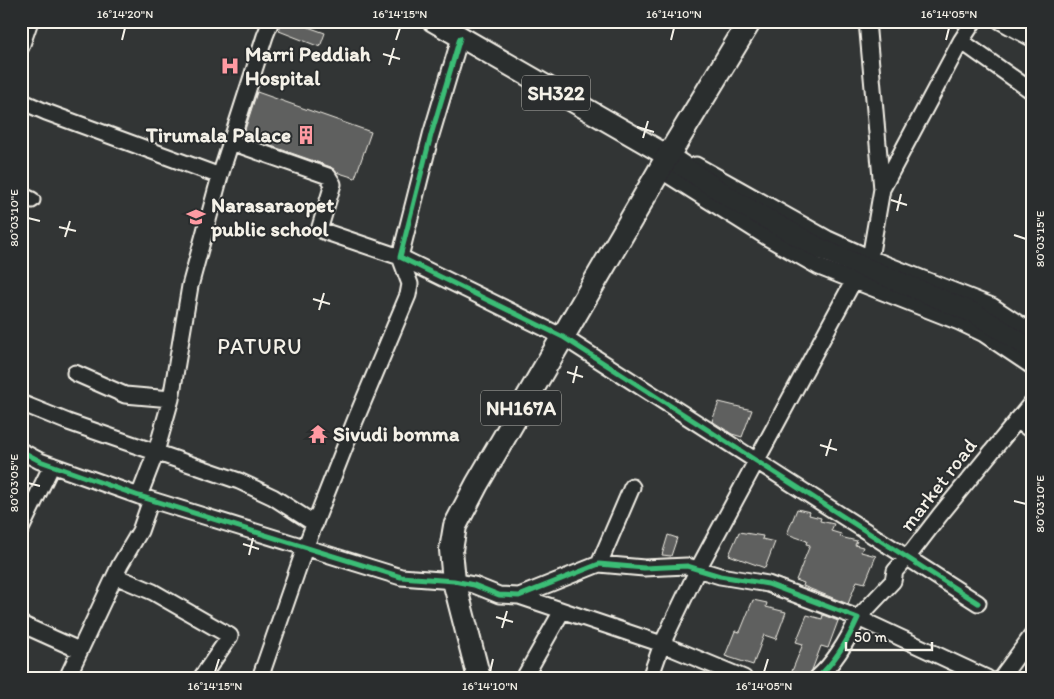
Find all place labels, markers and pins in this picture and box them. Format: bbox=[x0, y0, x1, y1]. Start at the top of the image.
place label: Marri Peddiah Hospital bbox=[245, 41, 371, 91]
hospital icon: Marri Peddiah Hospital bbox=[219, 55, 241, 77]
place label: Tirumala Palace bbox=[145, 122, 291, 147]
building icon: Tirumala Palace bbox=[295, 124, 317, 146]
place label: Narasaraopet public school bbox=[210, 192, 334, 242]
school or university icon: Narasaraopet public school bbox=[185, 206, 207, 228]
place label: Sivudi bomma bbox=[333, 421, 460, 446]
temple icon: Sivudi bomma bbox=[307, 423, 329, 445]

